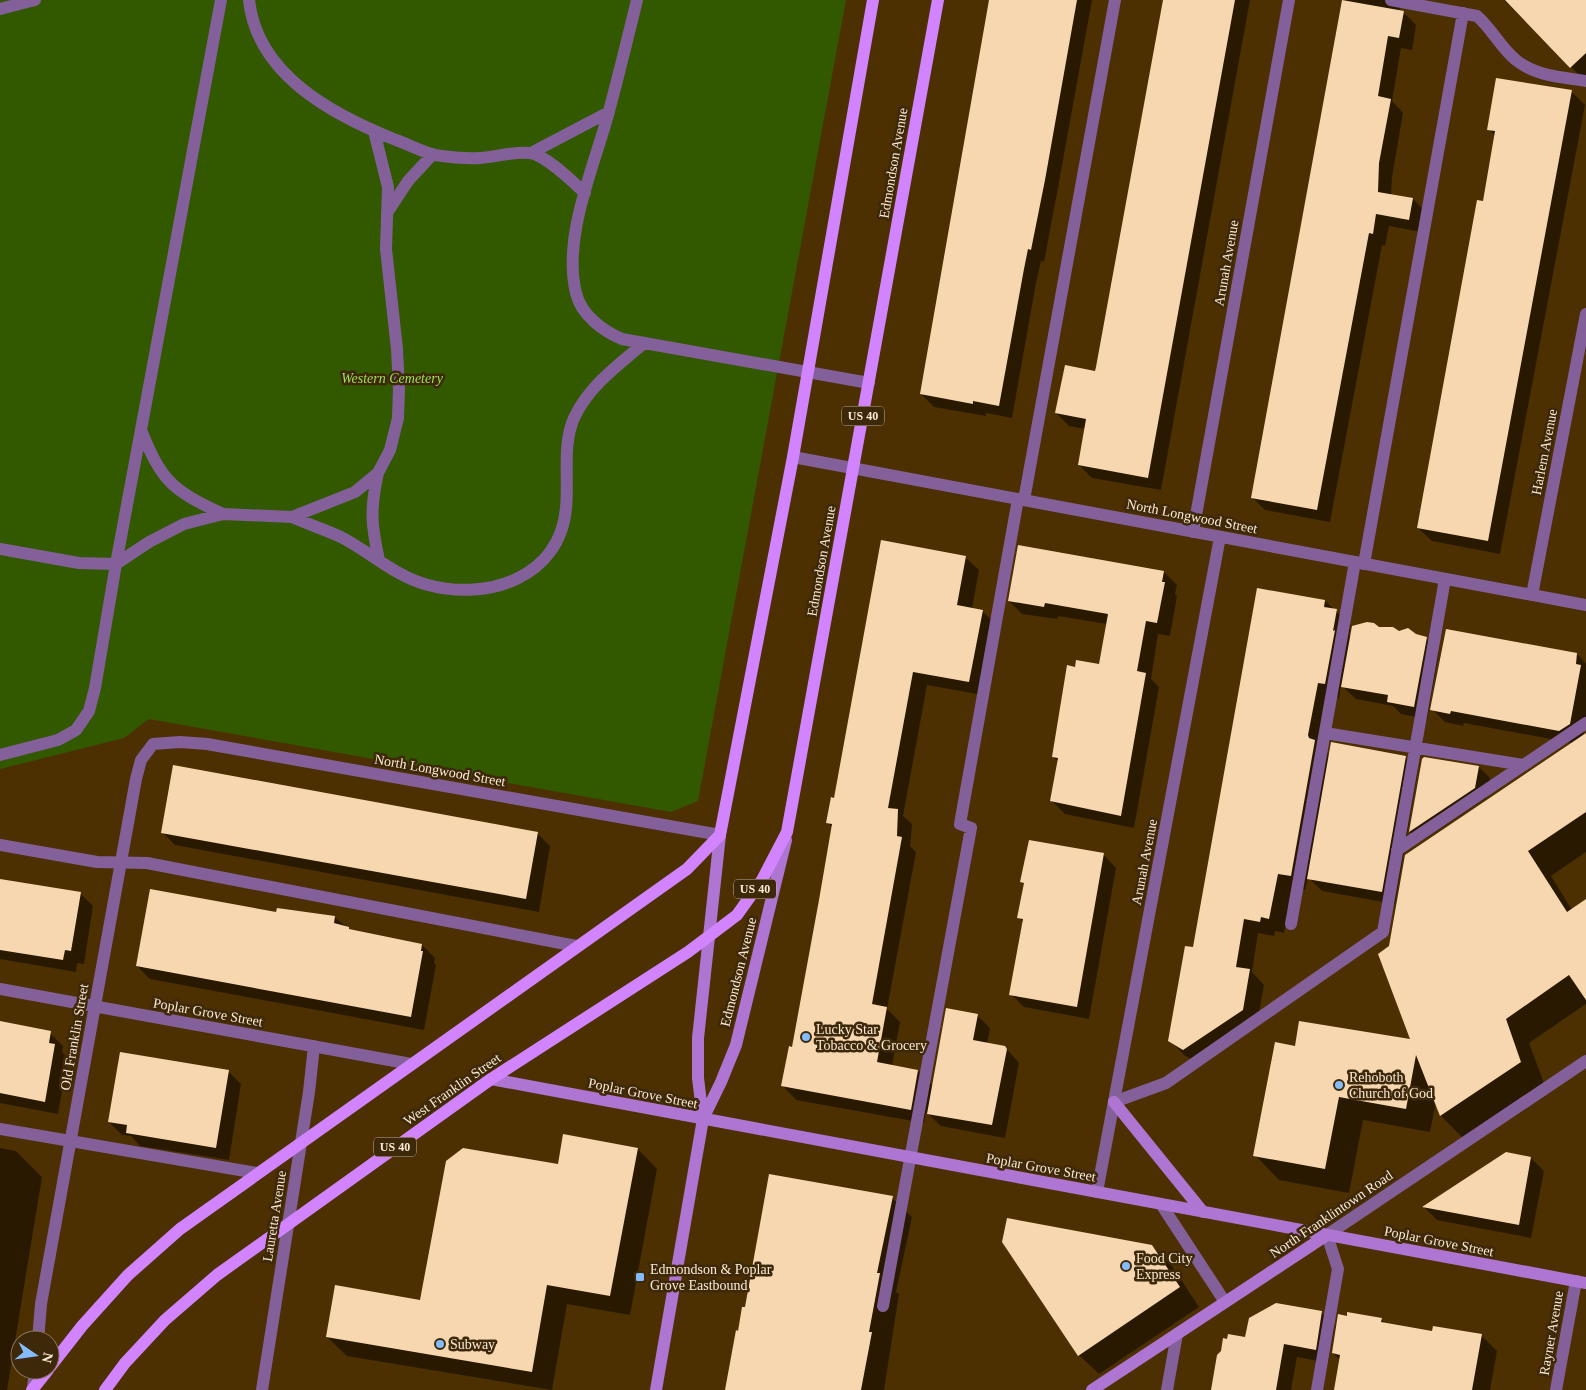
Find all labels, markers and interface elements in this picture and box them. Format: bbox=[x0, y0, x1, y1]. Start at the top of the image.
street label: Edmondson Avenue bbox=[876, 107, 911, 220]
street label: Arunah Avenue bbox=[1212, 219, 1241, 307]
park label: Western Cemetery bbox=[341, 371, 444, 386]
road number: US 40 bbox=[842, 406, 884, 426]
street label: Harlem Avenue bbox=[1529, 408, 1560, 496]
street label: North Longwood Street bbox=[1125, 496, 1259, 537]
street label: Edmondson Avenue bbox=[804, 505, 839, 618]
street label: North Longwood Street bbox=[373, 752, 507, 789]
street label: Arunah Avenue bbox=[1129, 818, 1160, 906]
road number: US 40 bbox=[734, 880, 776, 899]
street label: Edmondson Avenue bbox=[718, 916, 759, 1028]
street label: Old Franklin Street bbox=[58, 982, 91, 1092]
street label: Poplar Grove Street bbox=[152, 995, 264, 1030]
place label: Lucky Star Tobacco & Grocery bbox=[816, 1022, 927, 1053]
marker: Lucky Star Tobacco & Grocery bbox=[800, 1031, 812, 1043]
street label: West Franklin Street bbox=[401, 1050, 504, 1128]
place label: Rehoboth Church of God bbox=[1349, 1070, 1433, 1101]
street label: Poplar Grove Street bbox=[587, 1076, 699, 1111]
marker: Rehoboth Church of God bbox=[1333, 1079, 1345, 1091]
road number: US 40 bbox=[374, 1138, 416, 1156]
street label: Poplar Grove Street bbox=[985, 1150, 1097, 1185]
street label: North Franklintown Road bbox=[1267, 1168, 1395, 1261]
street label: Lauretta Avenue bbox=[260, 1170, 289, 1263]
street label: Poplar Grove Street bbox=[1383, 1224, 1495, 1259]
place label: Food City Express bbox=[1136, 1251, 1192, 1282]
marker: Food City Express bbox=[1120, 1260, 1132, 1272]
place label: Edmondson & Poplar Grove Eastbound bbox=[650, 1262, 772, 1293]
marker: Edmondson & Poplar Grove Eastbound bbox=[634, 1271, 646, 1283]
street label: Rayner Avenue bbox=[1537, 1290, 1566, 1377]
north arrow bbox=[10, 1330, 60, 1380]
place label: Subway bbox=[450, 1337, 495, 1352]
marker: Subway bbox=[434, 1338, 446, 1350]
text: N bbox=[39, 1351, 56, 1364]

